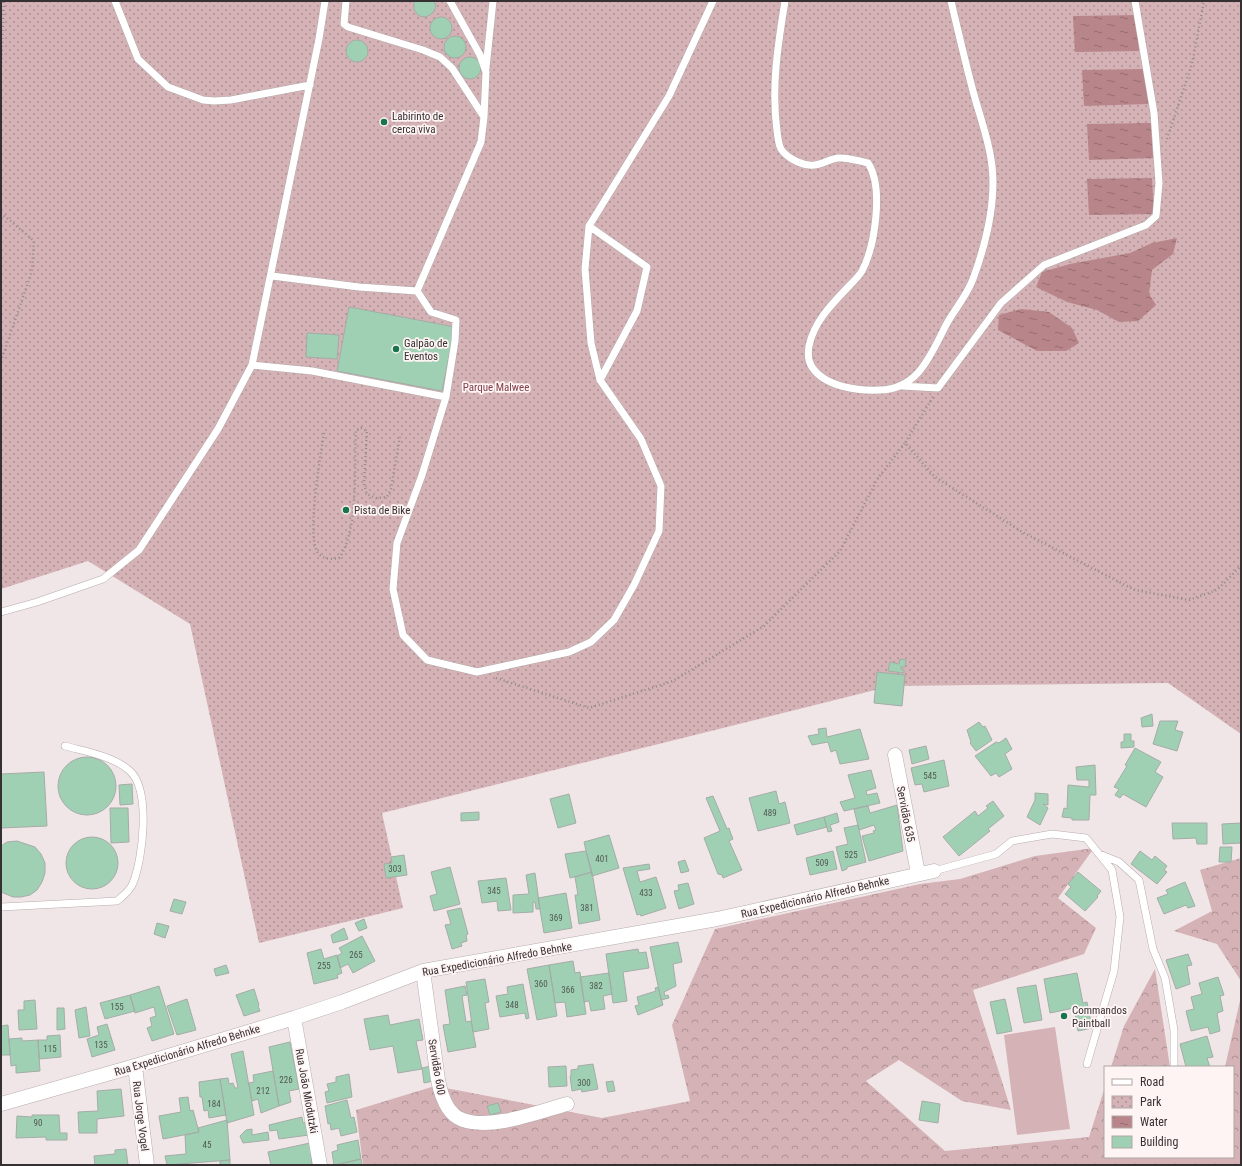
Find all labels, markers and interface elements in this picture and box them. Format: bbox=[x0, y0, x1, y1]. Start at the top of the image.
place label: Labirinto de cerca viva bbox=[392, 110, 443, 136]
marker: Labirinto de cerca viva bbox=[379, 117, 389, 127]
place label: Galpão de Eventos bbox=[404, 337, 448, 363]
marker: Galpão de Eventos bbox=[391, 344, 401, 354]
park label: Parque Malwee bbox=[463, 381, 529, 394]
place label: Pista de Bike bbox=[354, 504, 410, 517]
marker: Pista de Bike bbox=[341, 505, 351, 515]
house number: 545 bbox=[923, 771, 937, 781]
street label: Servidão 635 bbox=[894, 785, 917, 843]
house number: 489 bbox=[763, 808, 777, 818]
house number: 525 bbox=[844, 850, 858, 860]
house number: 401 bbox=[595, 854, 609, 864]
house number: 509 bbox=[815, 858, 829, 868]
house number: 303 bbox=[388, 864, 402, 874]
street label: Rua Expedicionário Alfredo Behnke bbox=[740, 874, 890, 921]
house number: 345 bbox=[487, 886, 501, 896]
house number: 433 bbox=[639, 888, 653, 898]
house number: 381 bbox=[580, 903, 594, 913]
house number: 369 bbox=[549, 913, 563, 923]
street label: Rua Expedicionário Alfredo Behnke bbox=[421, 940, 573, 979]
house number: 265 bbox=[349, 950, 363, 960]
house number: 255 bbox=[317, 961, 331, 971]
house number: 360 bbox=[534, 979, 548, 989]
house number: 382 bbox=[589, 981, 603, 991]
house number: 366 bbox=[561, 985, 575, 995]
house number: 348 bbox=[505, 1000, 519, 1010]
house number: 155 bbox=[110, 1002, 124, 1012]
place label: Commandos Paintball bbox=[1072, 1004, 1127, 1030]
marker: Commandos Paintball bbox=[1059, 1011, 1069, 1021]
street label: Rua Expedicionário Alfredo Behnke bbox=[113, 1022, 262, 1079]
street label: Servidão 600 bbox=[425, 1038, 448, 1096]
house number: 135 bbox=[94, 1040, 108, 1050]
house number: 115 bbox=[43, 1044, 57, 1054]
street label: Rua João Miodutzki bbox=[293, 1048, 320, 1134]
legend bbox=[1104, 1066, 1234, 1158]
house number: 226 bbox=[279, 1075, 293, 1085]
text: Road bbox=[1140, 1075, 1164, 1089]
house number: 300 bbox=[577, 1078, 591, 1088]
street label: Rua Jorge Vogel bbox=[130, 1080, 151, 1152]
house number: 212 bbox=[256, 1086, 270, 1096]
text: Park bbox=[1140, 1095, 1162, 1109]
house number: 184 bbox=[207, 1099, 221, 1109]
text: Water bbox=[1140, 1115, 1168, 1129]
house number: 90 bbox=[34, 1118, 42, 1128]
text: Building bbox=[1140, 1135, 1178, 1149]
house number: 45 bbox=[203, 1140, 212, 1150]

